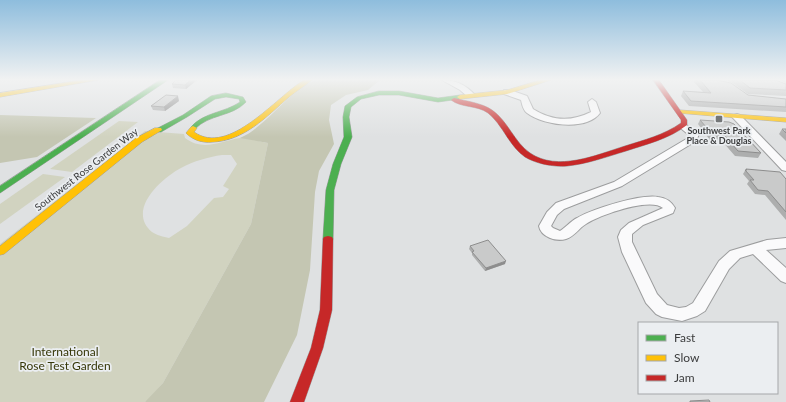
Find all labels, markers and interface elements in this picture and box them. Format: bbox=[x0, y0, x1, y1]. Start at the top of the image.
marker: Southwest Park Place & Douglas bbox=[714, 114, 724, 124]
street label: Southwest Rose Garden Way bbox=[32, 125, 141, 213]
place label: Southwest Park Place & Douglas bbox=[687, 125, 751, 146]
legend bbox=[638, 322, 778, 394]
text: Fast bbox=[674, 330, 696, 345]
park label: International Rose Test Garden bbox=[19, 344, 111, 373]
text: Slow bbox=[674, 350, 700, 365]
text: Jam bbox=[674, 370, 695, 385]

